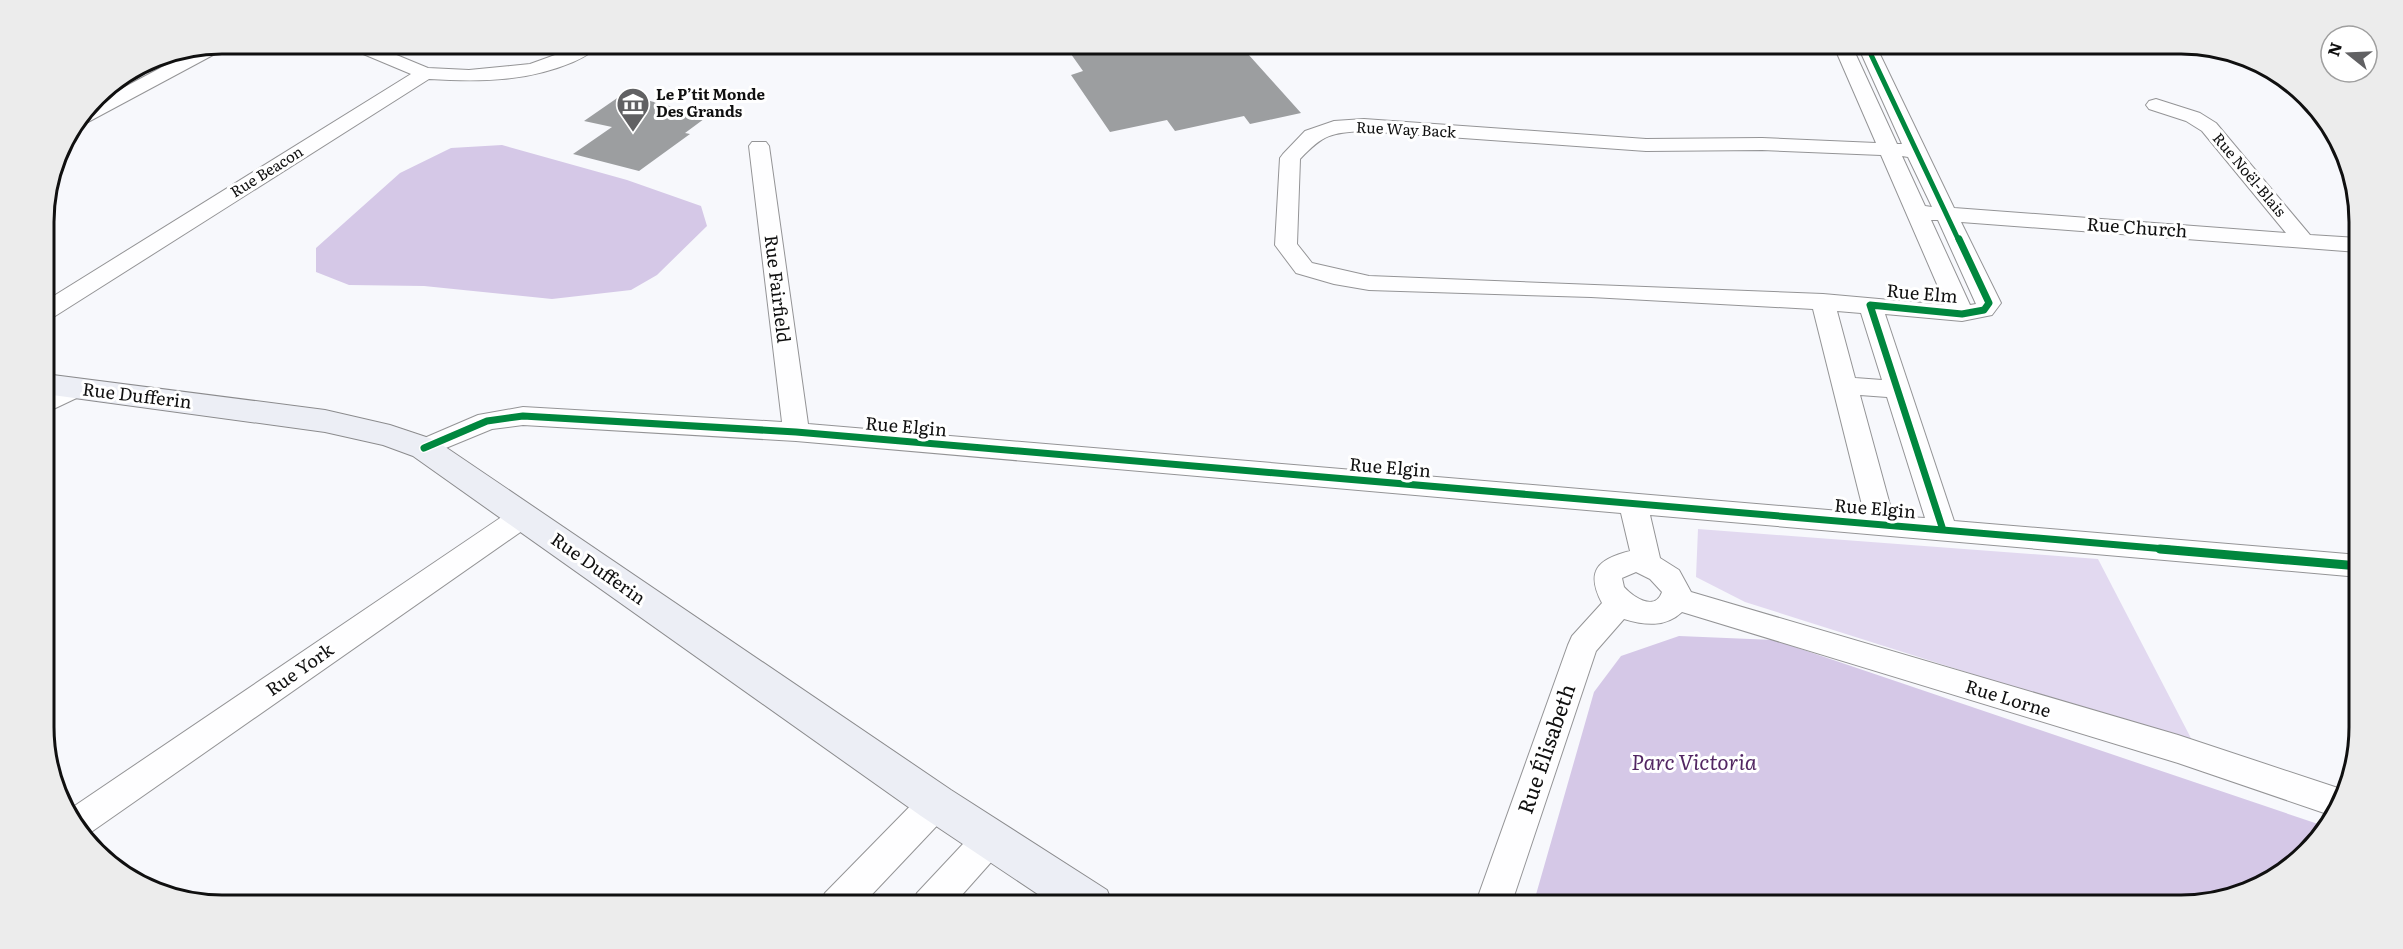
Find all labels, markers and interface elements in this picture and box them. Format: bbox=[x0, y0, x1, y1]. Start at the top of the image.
north arrow bbox=[2319, 24, 2379, 84]
text: N bbox=[2320, 39, 2347, 59]
place label: Le P’tit Monde Des Grands bbox=[656, 82, 765, 122]
museum icon: Le P’tit Monde Des Grands bbox=[615, 86, 651, 133]
street label: Rue Way Back bbox=[1356, 114, 1457, 143]
street label: Rue Noël-Blais bbox=[2208, 127, 2292, 221]
street label: Rue Beacon bbox=[225, 139, 307, 202]
street label: Rue Church bbox=[2086, 210, 2188, 243]
street label: Rue Fairfield bbox=[758, 233, 799, 344]
street label: Rue Elm bbox=[1885, 276, 1959, 309]
street label: Rue Dufferin bbox=[81, 374, 194, 415]
street label: Rue Elgin bbox=[864, 408, 948, 443]
street label: Rue Elgin bbox=[1348, 449, 1432, 484]
street label: Rue Elgin bbox=[1833, 490, 1917, 525]
street label: Rue Dufferin bbox=[546, 525, 652, 610]
street label: Rue York bbox=[260, 635, 339, 702]
street label: Rue Lorne bbox=[1962, 672, 2055, 723]
street label: Rue Élisabeth bbox=[1508, 679, 1581, 817]
park label: Parc Victoria bbox=[1631, 745, 1757, 776]

